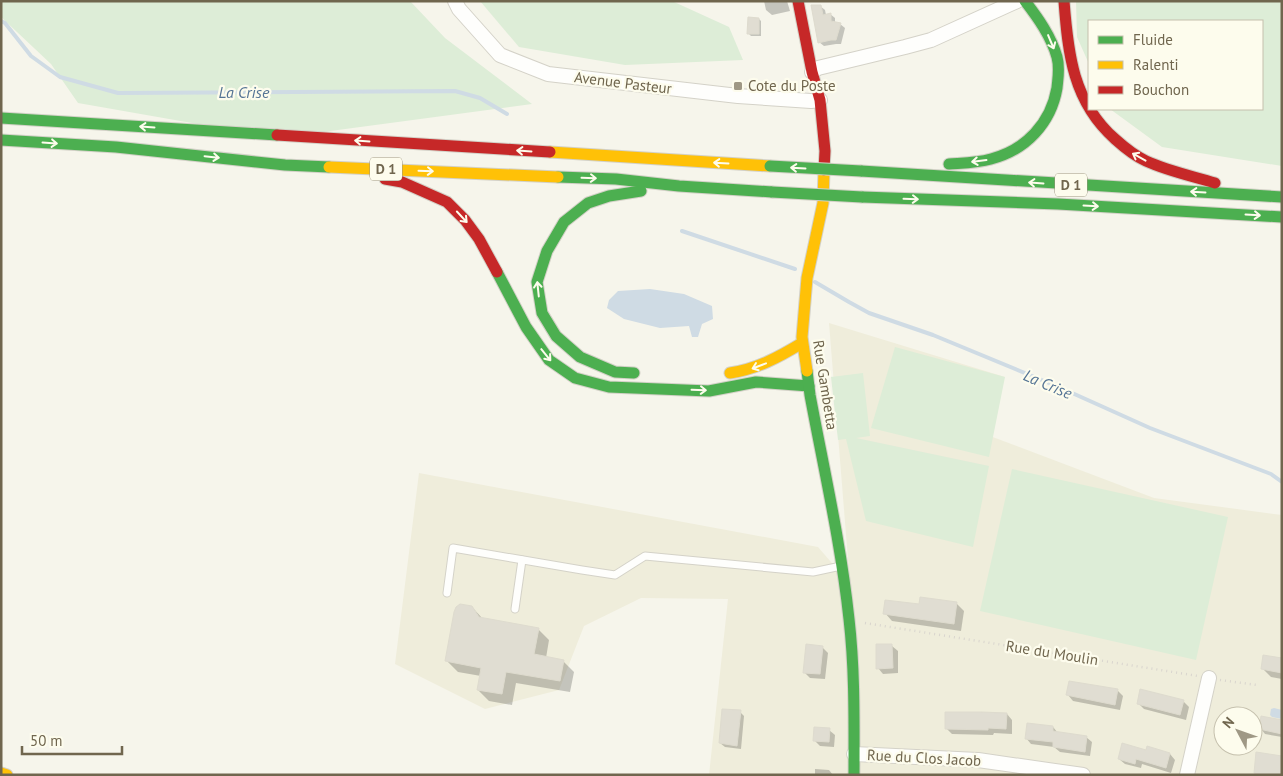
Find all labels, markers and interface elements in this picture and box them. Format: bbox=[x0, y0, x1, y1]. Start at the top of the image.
legend bbox=[1088, 20, 1263, 110]
text: Fluide bbox=[1133, 30, 1173, 49]
one-way arrow bbox=[1047, 34, 1057, 49]
text: Ralenti bbox=[1133, 55, 1179, 74]
street label: Avenue Pasteur bbox=[573, 67, 673, 98]
place label: Cote du Poste bbox=[748, 76, 836, 95]
marker: Cote du Poste bbox=[732, 80, 744, 92]
text: Bouchon bbox=[1133, 80, 1189, 99]
water label: La Crise bbox=[219, 82, 270, 102]
one-way arrow bbox=[139, 123, 155, 132]
one-way arrow bbox=[354, 136, 370, 145]
one-way arrow bbox=[42, 138, 58, 147]
one-way arrow bbox=[516, 146, 532, 156]
one-way arrow bbox=[203, 152, 219, 162]
one-way arrow bbox=[1132, 152, 1147, 161]
one-way arrow bbox=[971, 156, 987, 166]
road number: D 1 bbox=[370, 157, 402, 180]
one-way arrow bbox=[713, 159, 729, 168]
one-way arrow bbox=[790, 163, 806, 172]
one-way arrow bbox=[418, 167, 434, 176]
one-way arrow bbox=[580, 173, 596, 183]
road number: D 1 bbox=[1055, 174, 1087, 196]
one-way arrow bbox=[1028, 178, 1044, 187]
one-way arrow bbox=[1190, 188, 1206, 197]
one-way arrow bbox=[903, 194, 919, 203]
one-way arrow bbox=[1082, 201, 1098, 210]
one-way arrow bbox=[456, 210, 468, 223]
one-way arrow bbox=[1245, 211, 1261, 220]
one-way arrow bbox=[534, 281, 543, 297]
street label: Rue Gambetta bbox=[809, 339, 842, 431]
one-way arrow bbox=[541, 348, 552, 361]
one-way arrow bbox=[752, 361, 767, 371]
water label: La Crise bbox=[1021, 365, 1076, 403]
one-way arrow bbox=[691, 386, 707, 395]
street label: Rue du Moulin bbox=[1005, 636, 1100, 669]
north arrow bbox=[1213, 706, 1263, 756]
text: N bbox=[1218, 713, 1238, 732]
scale bar bbox=[22, 724, 122, 756]
text: 50 m bbox=[30, 731, 63, 750]
street label: Rue du Clos Jacob bbox=[866, 745, 982, 770]

